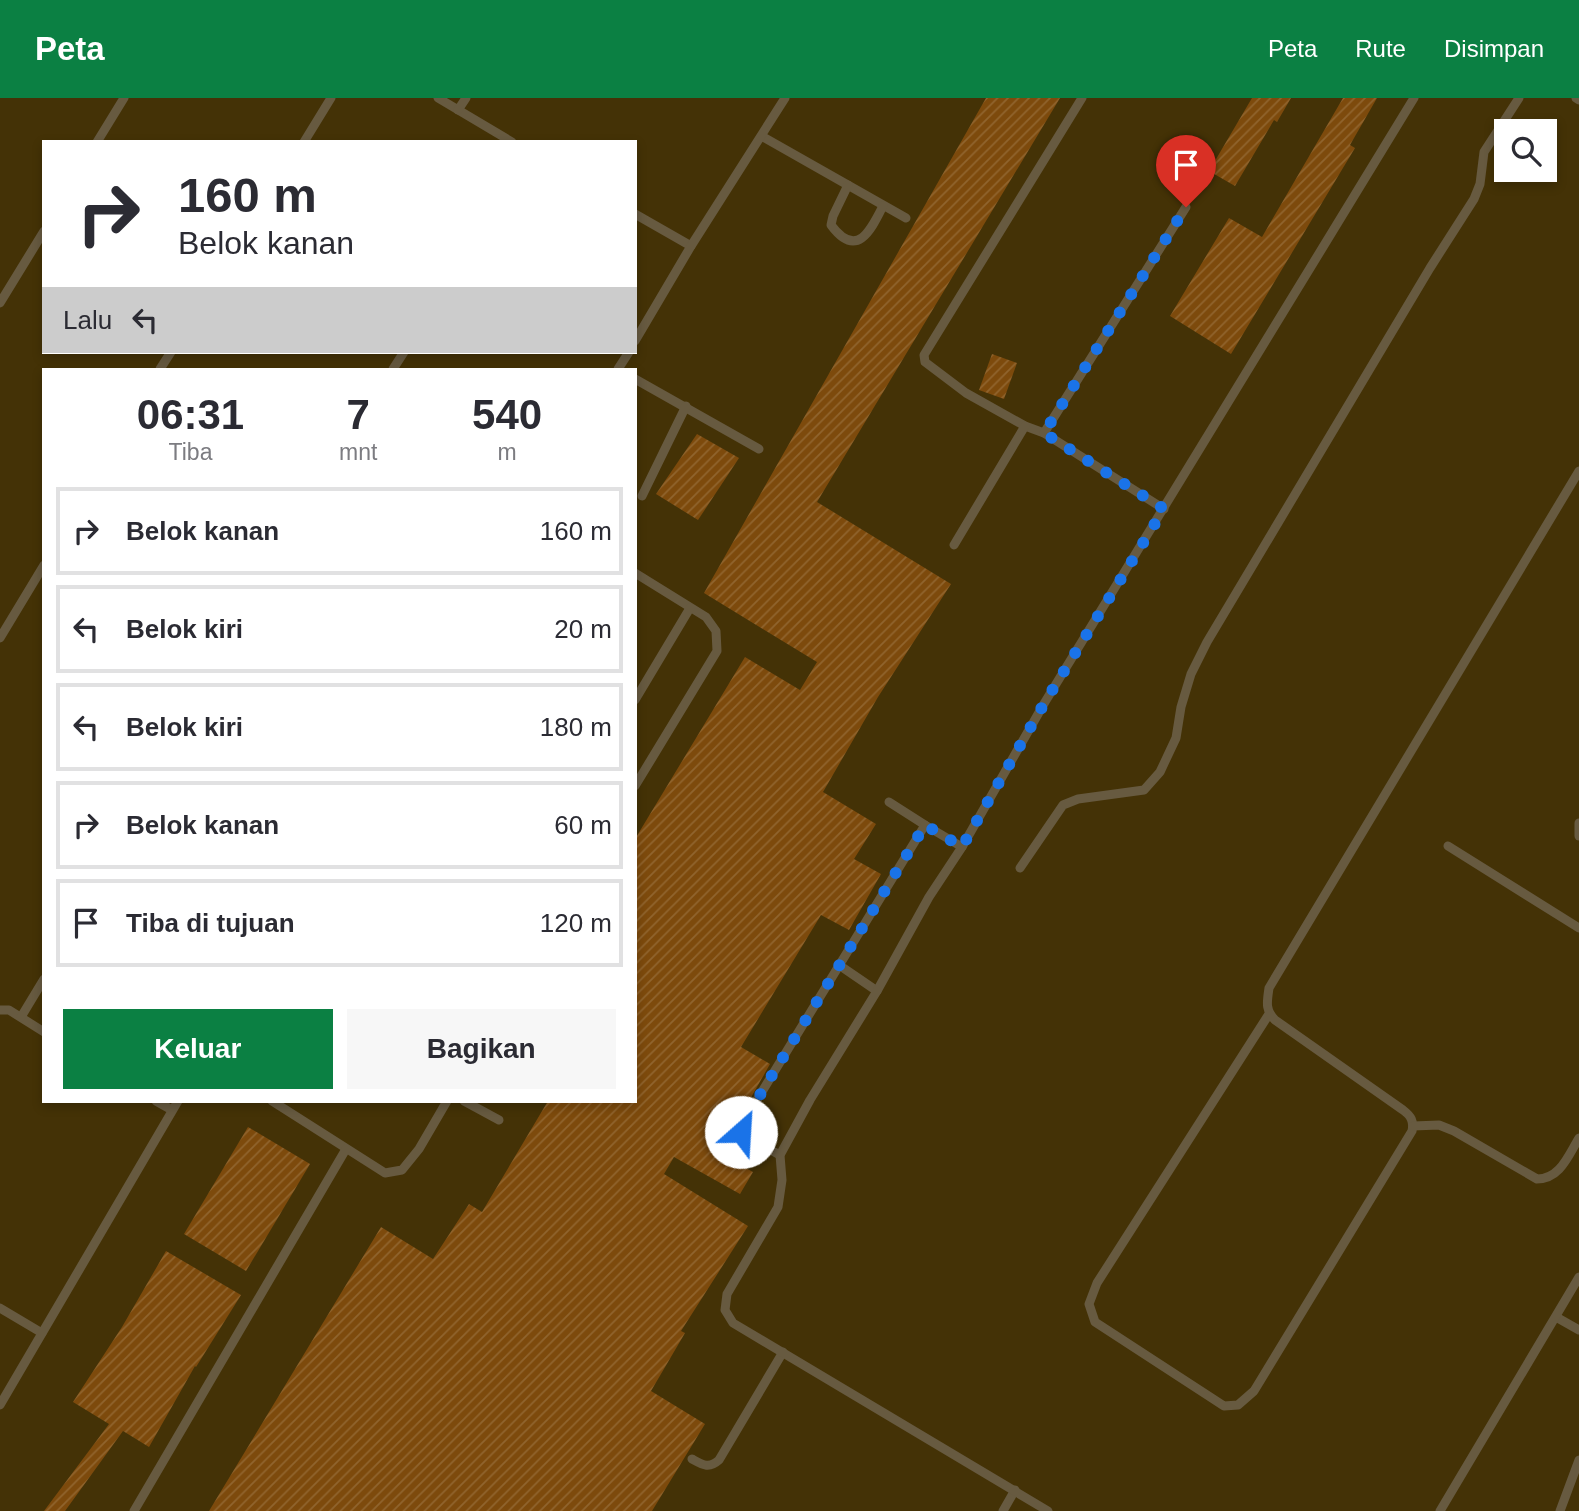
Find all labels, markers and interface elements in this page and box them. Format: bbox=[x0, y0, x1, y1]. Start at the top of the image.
text: Peta bbox=[35, 30, 105, 67]
text: Peta bbox=[1268, 35, 1317, 62]
text: Rute bbox=[1355, 35, 1406, 62]
text: Disimpan bbox=[1444, 35, 1544, 62]
map controls bbox=[1494, 119, 1557, 182]
button: search bbox=[1494, 119, 1557, 182]
pin bbox=[1156, 135, 1216, 207]
icon: arrive bbox=[1167, 146, 1205, 184]
icon: right bbox=[63, 168, 154, 259]
text: 160 m bbox=[178, 168, 317, 222]
text: Belok kanan bbox=[178, 225, 354, 261]
icon: left bbox=[126, 301, 164, 339]
text: Lalu bbox=[63, 305, 112, 335]
text: 06:31 bbox=[137, 391, 244, 438]
text: 7 bbox=[346, 391, 370, 438]
text: 540 bbox=[472, 391, 542, 438]
text: Tiba bbox=[169, 439, 212, 465]
text: mnt bbox=[339, 439, 377, 465]
text: m bbox=[498, 439, 517, 465]
icon: right bbox=[67, 512, 105, 550]
text: Belok kanan bbox=[126, 516, 279, 546]
text: 160 m bbox=[540, 516, 612, 546]
icon: left bbox=[67, 610, 105, 648]
text: Belok kiri bbox=[126, 614, 243, 644]
text: 20 m bbox=[554, 614, 612, 644]
icon: left bbox=[67, 708, 105, 746]
text: Belok kiri bbox=[126, 712, 243, 742]
text: 180 m bbox=[540, 712, 612, 742]
icon: right bbox=[67, 806, 105, 844]
text: Belok kanan bbox=[126, 810, 279, 840]
text: 60 m bbox=[554, 810, 612, 840]
icon: arrive bbox=[67, 904, 105, 942]
text: Tiba di tujuan bbox=[126, 908, 295, 938]
text: 120 m bbox=[540, 908, 612, 938]
button: Keluar bbox=[63, 1009, 333, 1089]
button: Bagikan bbox=[347, 1009, 616, 1089]
position arrow bbox=[704, 1095, 778, 1169]

